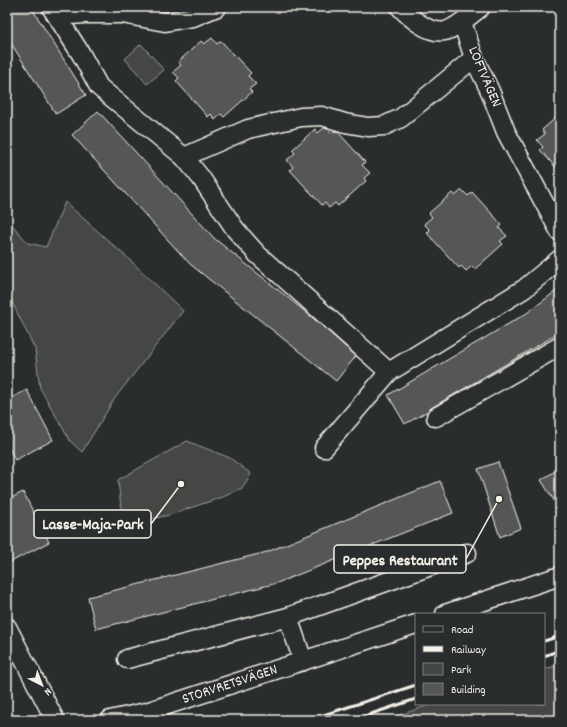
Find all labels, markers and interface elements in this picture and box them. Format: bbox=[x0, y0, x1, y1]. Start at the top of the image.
street label: LOFTVÄGEN bbox=[461, 43, 507, 111]
callout: Lasse-Maja-Park bbox=[34, 510, 151, 538]
text: Lasse-Maja-Park bbox=[42, 514, 144, 537]
callout: Peppes Restaurant bbox=[334, 545, 466, 573]
text: Peppes Restaurant bbox=[342, 550, 458, 573]
legend bbox=[415, 613, 545, 705]
text: Road bbox=[451, 622, 473, 639]
text: Railway bbox=[451, 642, 487, 659]
street label: STORVRETSVÄGEN bbox=[179, 659, 281, 711]
text: Park bbox=[451, 662, 472, 679]
north arrow bbox=[22, 665, 62, 705]
text: Building bbox=[451, 682, 486, 699]
text: N bbox=[40, 683, 55, 699]

